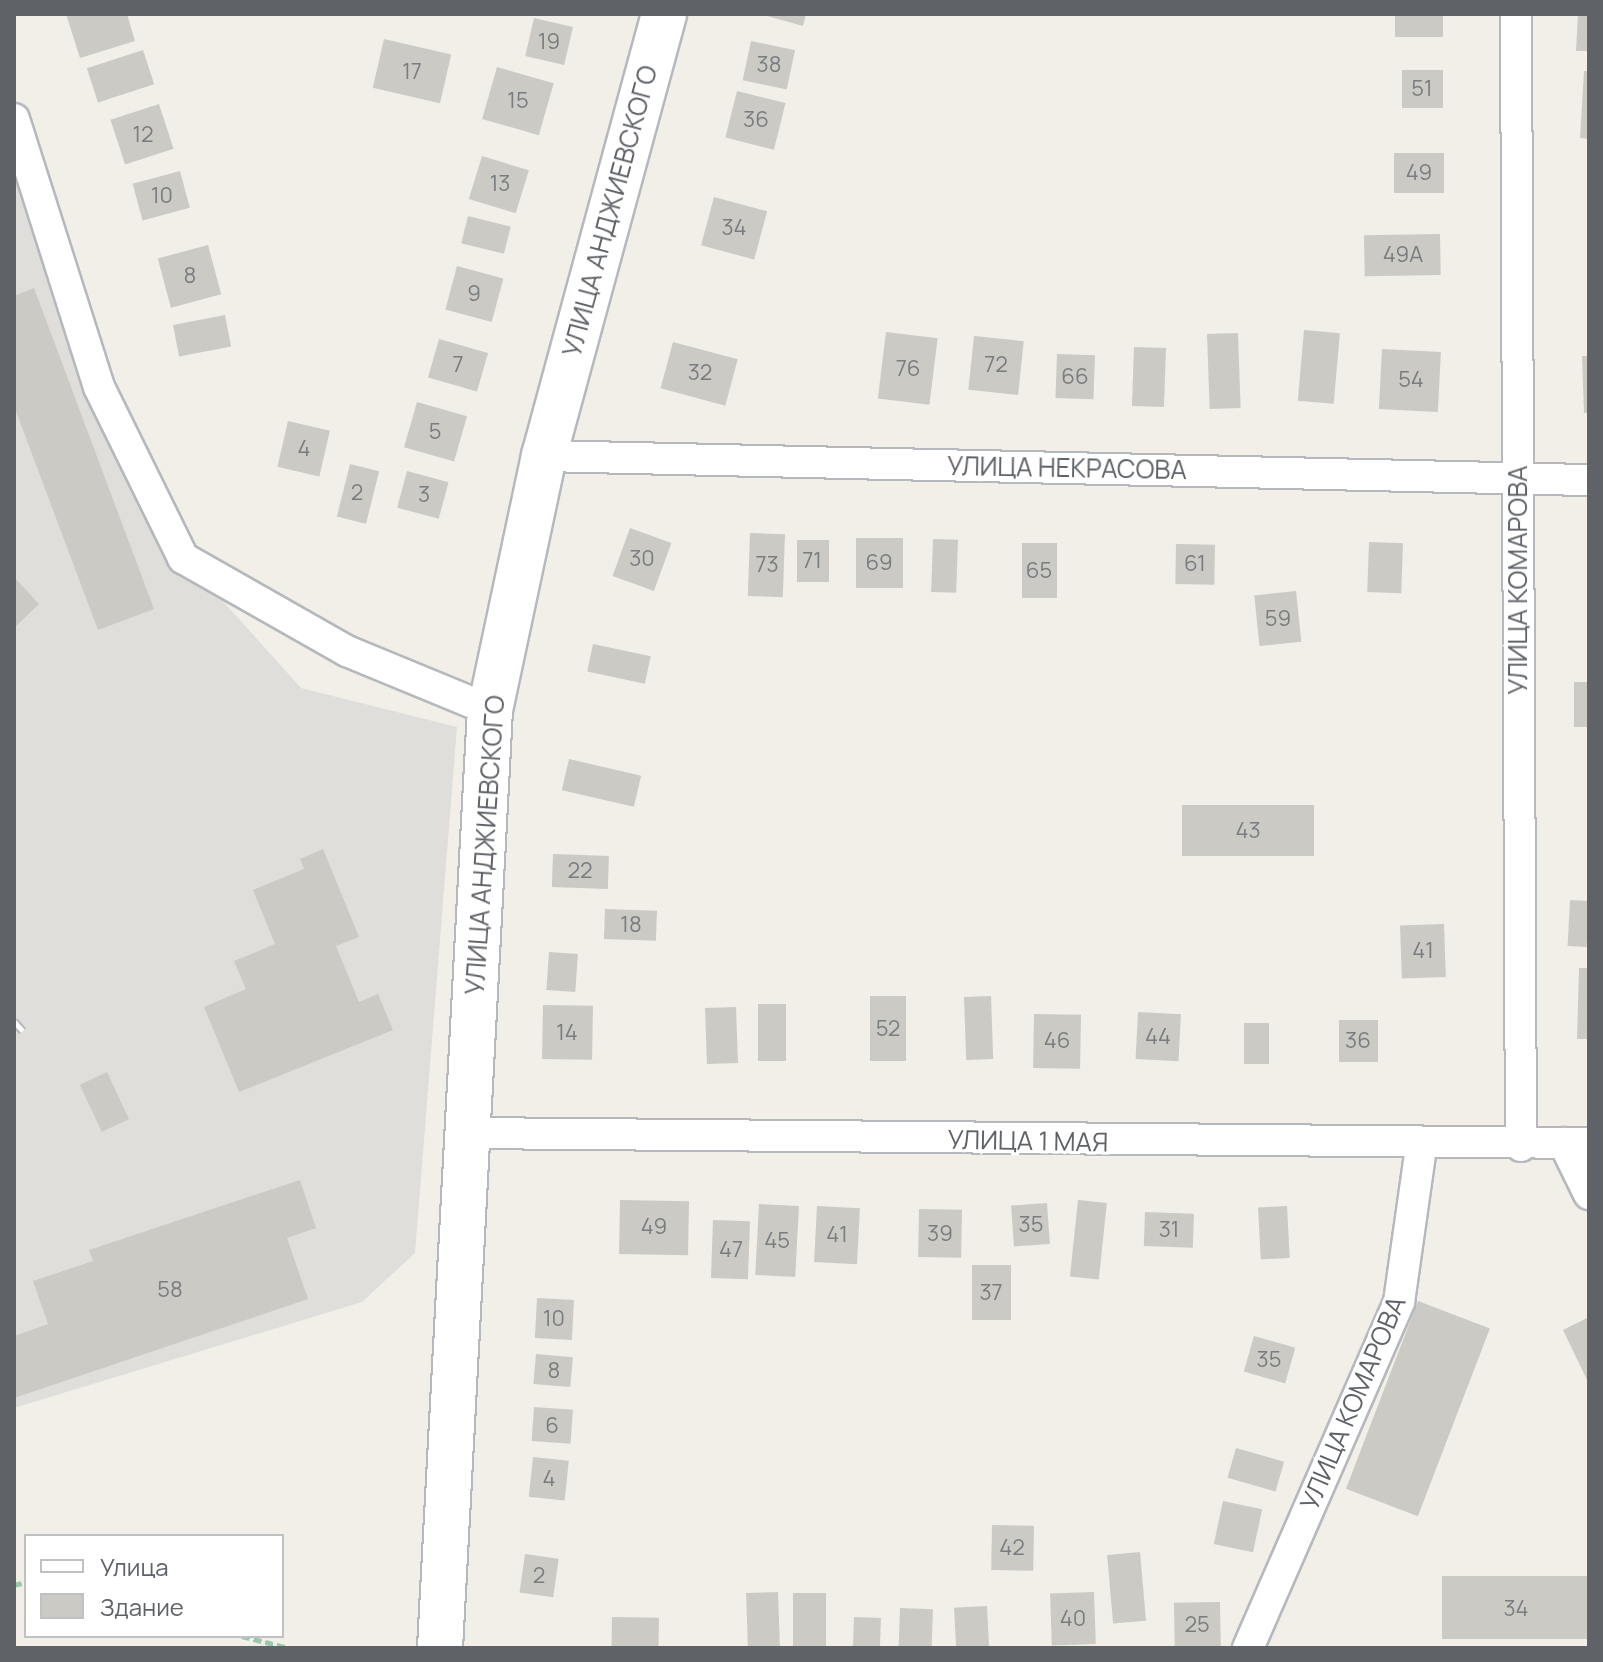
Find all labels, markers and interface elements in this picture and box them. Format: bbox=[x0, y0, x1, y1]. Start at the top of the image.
house number: 19 bbox=[538, 29, 560, 55]
house number: 38 bbox=[757, 52, 781, 78]
house number: 17 bbox=[402, 59, 422, 85]
street label: УЛИЦА АНДЖИЕВСКОГО bbox=[556, 62, 664, 360]
house number: 51 bbox=[1411, 76, 1433, 102]
house number: 15 bbox=[507, 88, 529, 114]
house number: 36 bbox=[743, 107, 769, 133]
house number: 12 bbox=[132, 122, 154, 148]
house number: 49 bbox=[1406, 160, 1432, 186]
house number: 13 bbox=[490, 171, 510, 197]
house number: 10 bbox=[151, 183, 173, 209]
house number: 34 bbox=[721, 215, 747, 241]
house number: 49А bbox=[1383, 242, 1423, 268]
house number: 8 bbox=[184, 263, 196, 289]
house number: 9 bbox=[467, 281, 481, 307]
house number: 7 bbox=[452, 352, 464, 378]
house number: 72 bbox=[984, 352, 1008, 378]
house number: 76 bbox=[896, 356, 920, 382]
house number: 32 bbox=[688, 360, 712, 386]
house number: 66 bbox=[1061, 364, 1089, 390]
house number: 54 bbox=[1398, 367, 1424, 393]
house number: 5 bbox=[429, 419, 441, 445]
house number: 4 bbox=[298, 436, 310, 462]
street label: УЛИЦА НЕКРАСОВА bbox=[947, 450, 1187, 486]
street label: УЛИЦА КОМАРОВА bbox=[1502, 465, 1534, 695]
house number: 2 bbox=[351, 480, 363, 506]
house number: 3 bbox=[418, 482, 430, 508]
house number: 30 bbox=[629, 546, 655, 572]
house number: 71 bbox=[802, 548, 822, 574]
house number: 69 bbox=[865, 550, 893, 576]
house number: 61 bbox=[1184, 551, 1206, 577]
house number: 73 bbox=[755, 552, 779, 578]
house number: 65 bbox=[1026, 558, 1052, 584]
house number: 59 bbox=[1265, 606, 1291, 632]
street label: УЛИЦА АНДЖИЕВСКОГО bbox=[459, 694, 511, 996]
house number: 43 bbox=[1235, 818, 1261, 844]
house number: 22 bbox=[567, 858, 593, 884]
house number: 18 bbox=[620, 912, 642, 938]
house number: 41 bbox=[1412, 938, 1434, 964]
house number: 52 bbox=[876, 1016, 900, 1042]
house number: 14 bbox=[556, 1020, 578, 1046]
house number: 44 bbox=[1145, 1024, 1171, 1050]
house number: 46 bbox=[1044, 1028, 1070, 1054]
house number: 36 bbox=[1345, 1028, 1371, 1054]
street label: УЛИЦА 1 МАЯ bbox=[947, 1124, 1109, 1158]
house number: 35 bbox=[1019, 1212, 1043, 1238]
house number: 49 bbox=[641, 1214, 667, 1240]
house number: 31 bbox=[1159, 1217, 1179, 1243]
house number: 39 bbox=[927, 1221, 953, 1247]
house number: 41 bbox=[826, 1222, 848, 1248]
house number: 45 bbox=[764, 1228, 790, 1254]
house number: 47 bbox=[719, 1237, 743, 1263]
house number: 58 bbox=[157, 1277, 183, 1303]
house number: 37 bbox=[979, 1280, 1003, 1306]
street label: УЛИЦА КОМАРОВА bbox=[1294, 1291, 1412, 1515]
house number: 10 bbox=[543, 1306, 565, 1332]
house number: 35 bbox=[1257, 1347, 1281, 1373]
house number: 8 bbox=[548, 1358, 560, 1384]
house number: 6 bbox=[545, 1413, 559, 1439]
house number: 4 bbox=[543, 1466, 555, 1492]
legend bbox=[24, 1534, 284, 1638]
house number: 42 bbox=[999, 1535, 1025, 1561]
text: Улица bbox=[100, 1550, 169, 1583]
house number: 2 bbox=[533, 1563, 545, 1589]
text: Здание bbox=[100, 1590, 184, 1623]
house number: 34 bbox=[1503, 1596, 1529, 1622]
house number: 40 bbox=[1060, 1606, 1086, 1632]
house number: 25 bbox=[1184, 1612, 1210, 1638]

